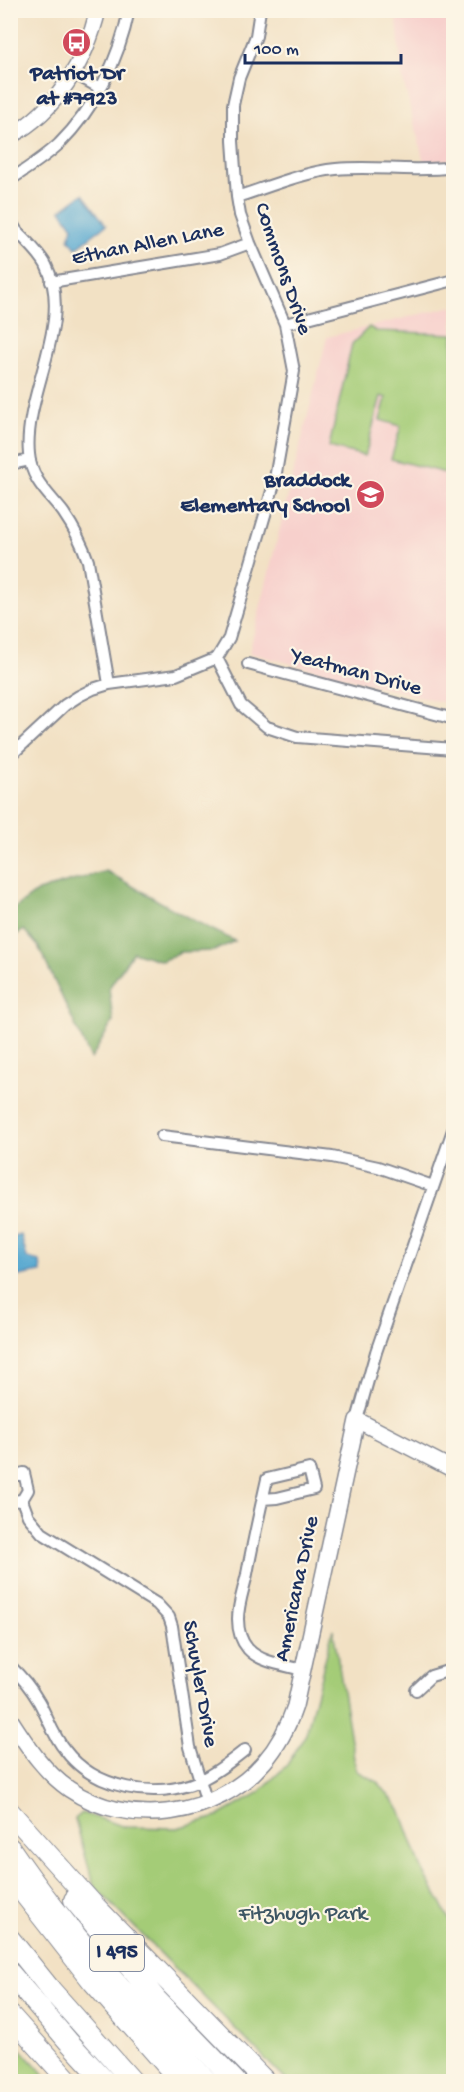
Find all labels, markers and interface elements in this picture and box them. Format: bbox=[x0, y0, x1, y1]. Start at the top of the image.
bus stop icon: Patriot Dr at #7923 bbox=[61, 27, 93, 59]
scale bar bbox=[245, 27, 401, 65]
text: 100 m bbox=[253, 40, 299, 61]
place label: Patriot Dr at #7923 bbox=[29, 62, 126, 113]
street label: Commons Drive bbox=[247, 200, 317, 339]
street label: Ethan Allen Lane bbox=[70, 217, 227, 272]
place label: Braddock Elementary School bbox=[180, 469, 352, 520]
school or university icon: Braddock Elementary School bbox=[355, 479, 387, 511]
street label: Yeatman Drive bbox=[286, 643, 425, 703]
street label: Americana Drive bbox=[270, 1513, 326, 1664]
street label: Schuyler Drive bbox=[175, 1619, 223, 1750]
park label: Fitzhugh Park bbox=[238, 1902, 369, 1928]
road number: I 495 bbox=[90, 1935, 144, 1971]

